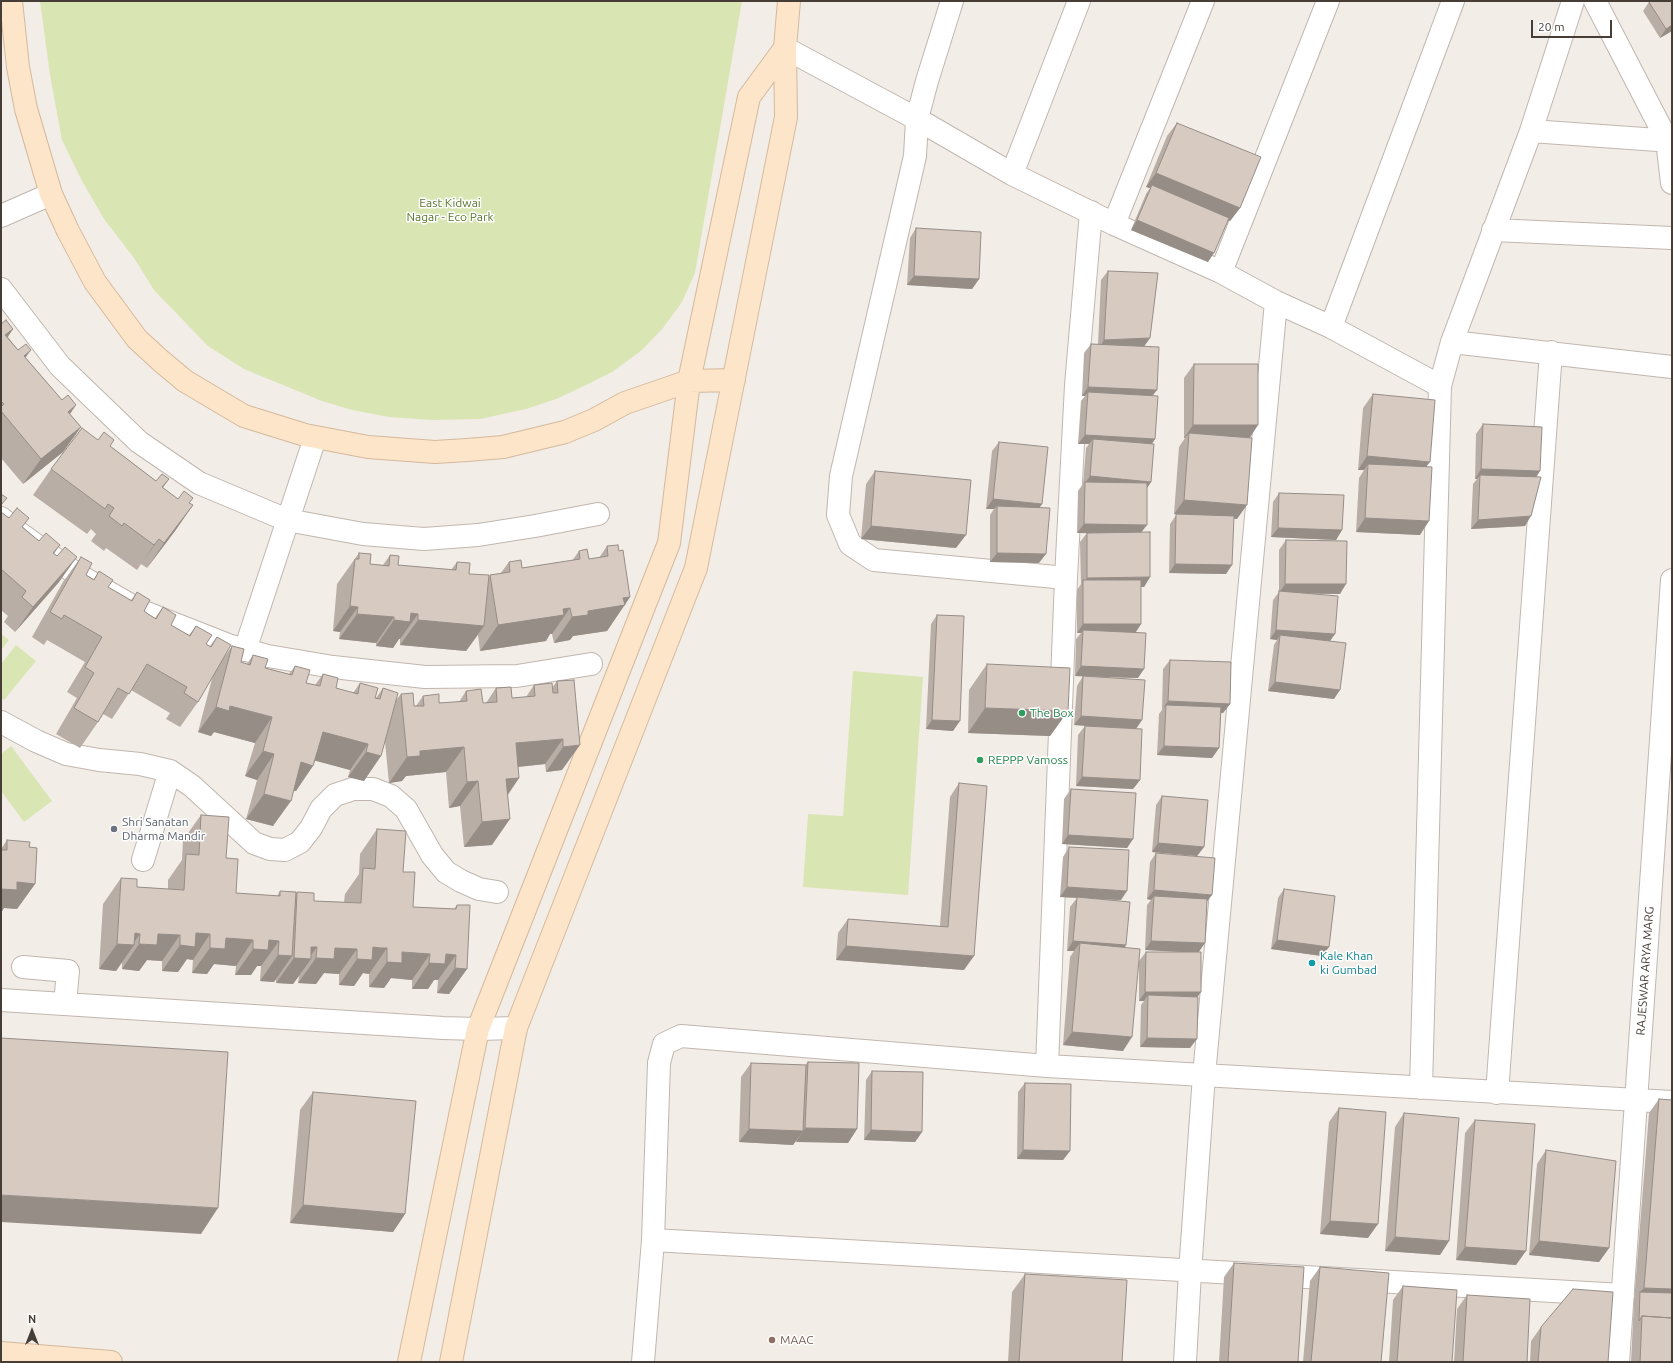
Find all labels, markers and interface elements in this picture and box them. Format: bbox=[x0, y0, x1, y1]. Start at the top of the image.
scale bar bbox=[1533, 12, 1614, 38]
text: 20 m bbox=[1538, 20, 1565, 33]
park label: East Kidwai Nagar - Eco Park bbox=[406, 196, 494, 224]
place label: The Box bbox=[1030, 706, 1073, 720]
marker: The Box bbox=[1017, 708, 1027, 718]
place label: REPPP Vamoss bbox=[988, 753, 1068, 767]
marker: REPPP Vamoss bbox=[975, 755, 985, 765]
place label: Shri Sanatan Dharma Mandir bbox=[122, 815, 205, 843]
marker: Shri Sanatan Dharma Mandir bbox=[109, 824, 119, 834]
street label: RAJESWAR ARYA MARG bbox=[1633, 906, 1657, 1036]
place label: Kale Khan ki Gumbad bbox=[1320, 949, 1377, 977]
marker: Kale Khan ki Gumbad bbox=[1307, 958, 1317, 968]
north arrow bbox=[12, 1311, 52, 1351]
text: N bbox=[28, 1313, 36, 1325]
place label: MAAC bbox=[780, 1333, 814, 1347]
marker: MAAC bbox=[767, 1335, 777, 1345]

